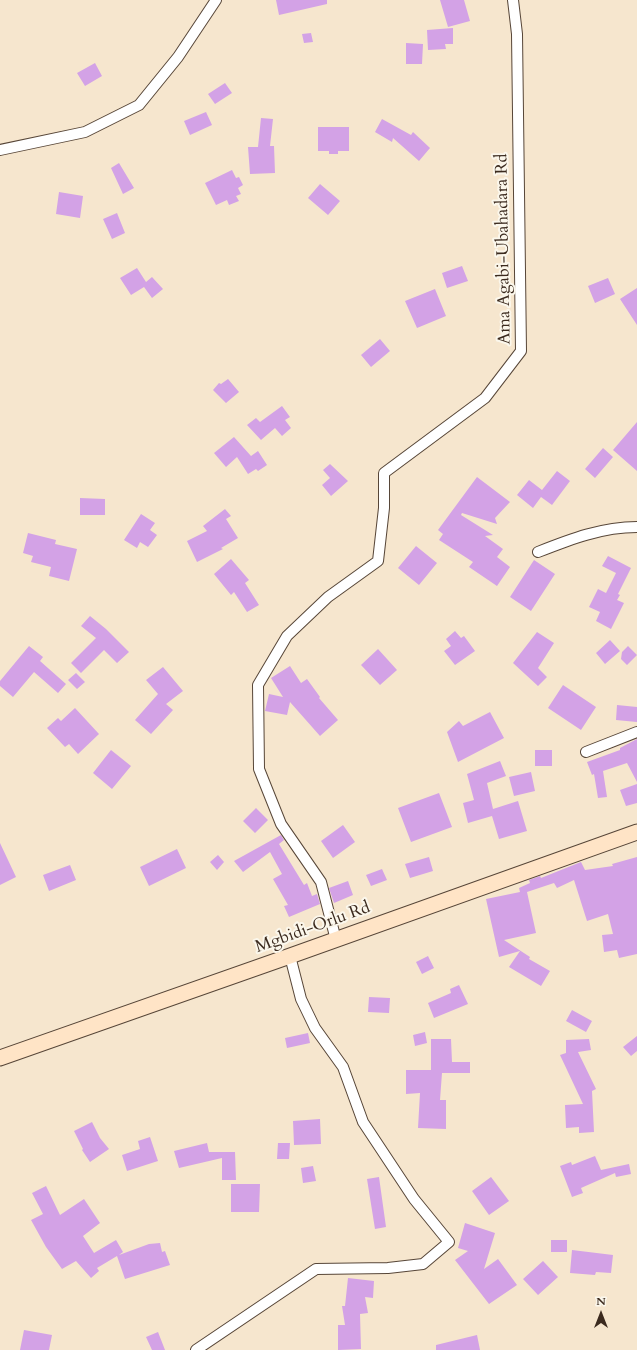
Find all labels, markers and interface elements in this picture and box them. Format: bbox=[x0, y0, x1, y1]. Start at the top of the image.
street label: Ama Agabi-Ubahadara Rd bbox=[492, 153, 516, 345]
street label: Mgbidi-Orlu Rd bbox=[253, 898, 373, 958]
north arrow bbox=[581, 1294, 621, 1334]
text: N bbox=[596, 1294, 606, 1309]

